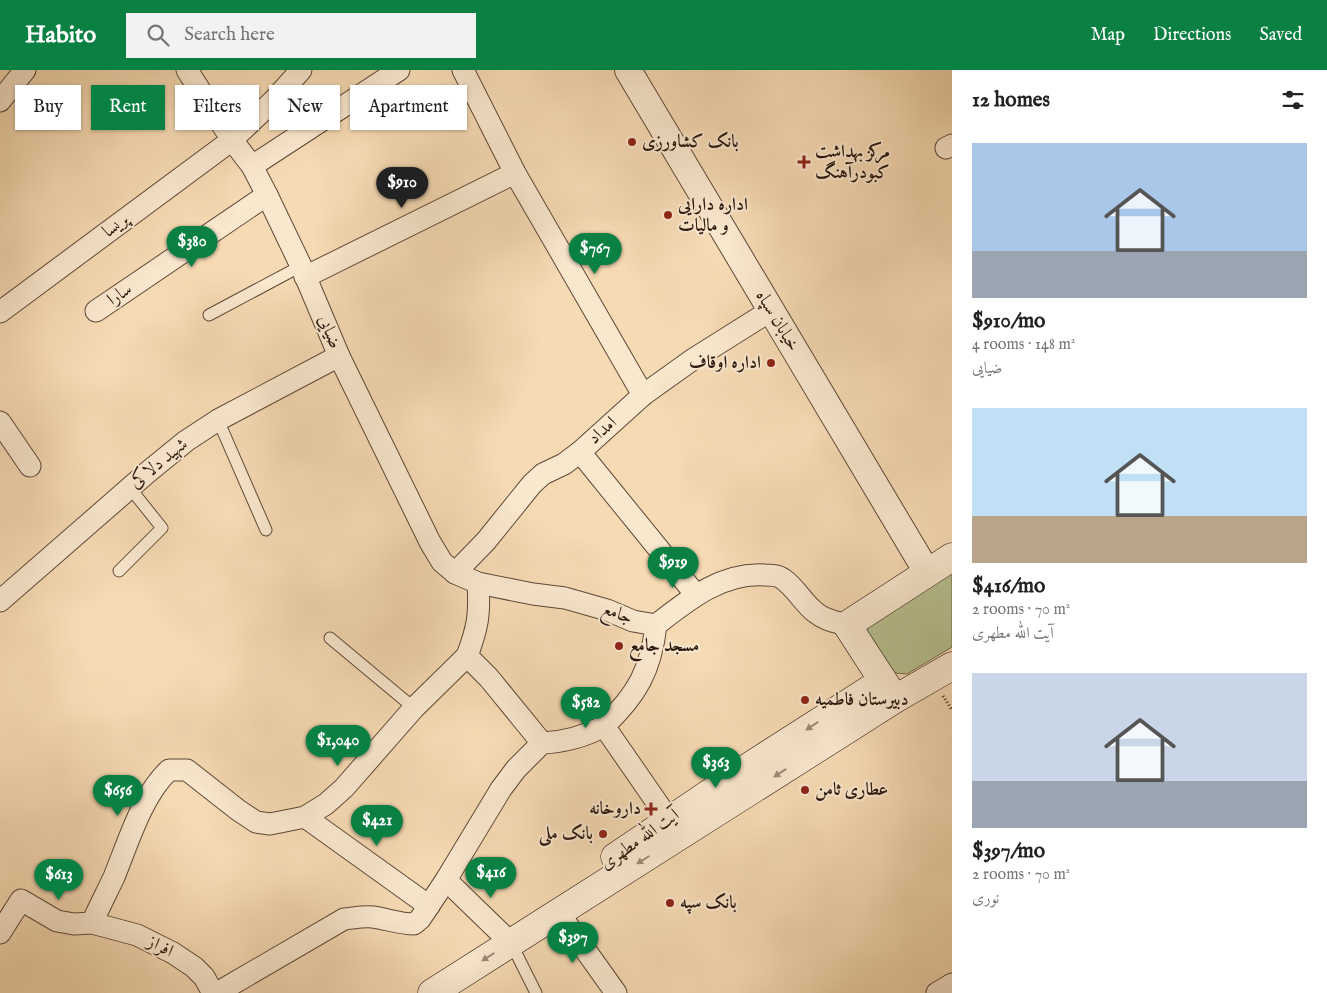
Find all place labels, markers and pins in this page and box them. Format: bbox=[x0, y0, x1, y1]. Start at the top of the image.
place label: بانک کشاورزی bbox=[642, 131, 739, 154]
marker: بانک کشاورزی bbox=[626, 136, 638, 148]
place label: مرکز بهداشت کبودرآهنگ bbox=[815, 141, 890, 185]
marker: مرکز بهداشت کبودرآهنگ bbox=[797, 155, 811, 169]
pin: $910 bbox=[372, 166, 432, 209]
place label: اداره دارایی و مالیات bbox=[677, 194, 748, 238]
marker: اداره دارایی و مالیات bbox=[662, 209, 674, 221]
pin: $380 bbox=[162, 226, 222, 268]
pin: $767 bbox=[565, 232, 625, 275]
place label: اداره اوقاف bbox=[689, 352, 761, 375]
marker: اداره اوقاف bbox=[765, 357, 777, 369]
pin: $919 bbox=[643, 546, 703, 589]
place label: مسجد جامع bbox=[629, 635, 699, 662]
marker: مسجد جامع bbox=[613, 640, 625, 652]
pin: $582 bbox=[556, 686, 616, 729]
place label: دبیرستان فاطمیه bbox=[815, 689, 909, 712]
marker: دبیرستان فاطمیه bbox=[799, 694, 811, 706]
pin: $1,040 bbox=[297, 724, 379, 767]
pin: $363 bbox=[686, 746, 746, 789]
pin: $656 bbox=[88, 774, 148, 817]
place label: عطاری ثامن bbox=[815, 779, 888, 802]
marker: عطاری ثامن bbox=[799, 784, 811, 796]
place label: داروخانه bbox=[589, 798, 641, 821]
marker: داروخانه bbox=[645, 803, 657, 815]
pin: $421 bbox=[347, 804, 407, 847]
place label: بانک ملی bbox=[538, 823, 593, 847]
marker: بانک ملی bbox=[597, 828, 609, 840]
pin: $416 bbox=[461, 856, 521, 899]
pin: $613 bbox=[29, 858, 89, 901]
place label: بانک سپه bbox=[680, 892, 737, 915]
marker: بانک سپه bbox=[664, 897, 676, 909]
pin: $397 bbox=[543, 922, 603, 964]

